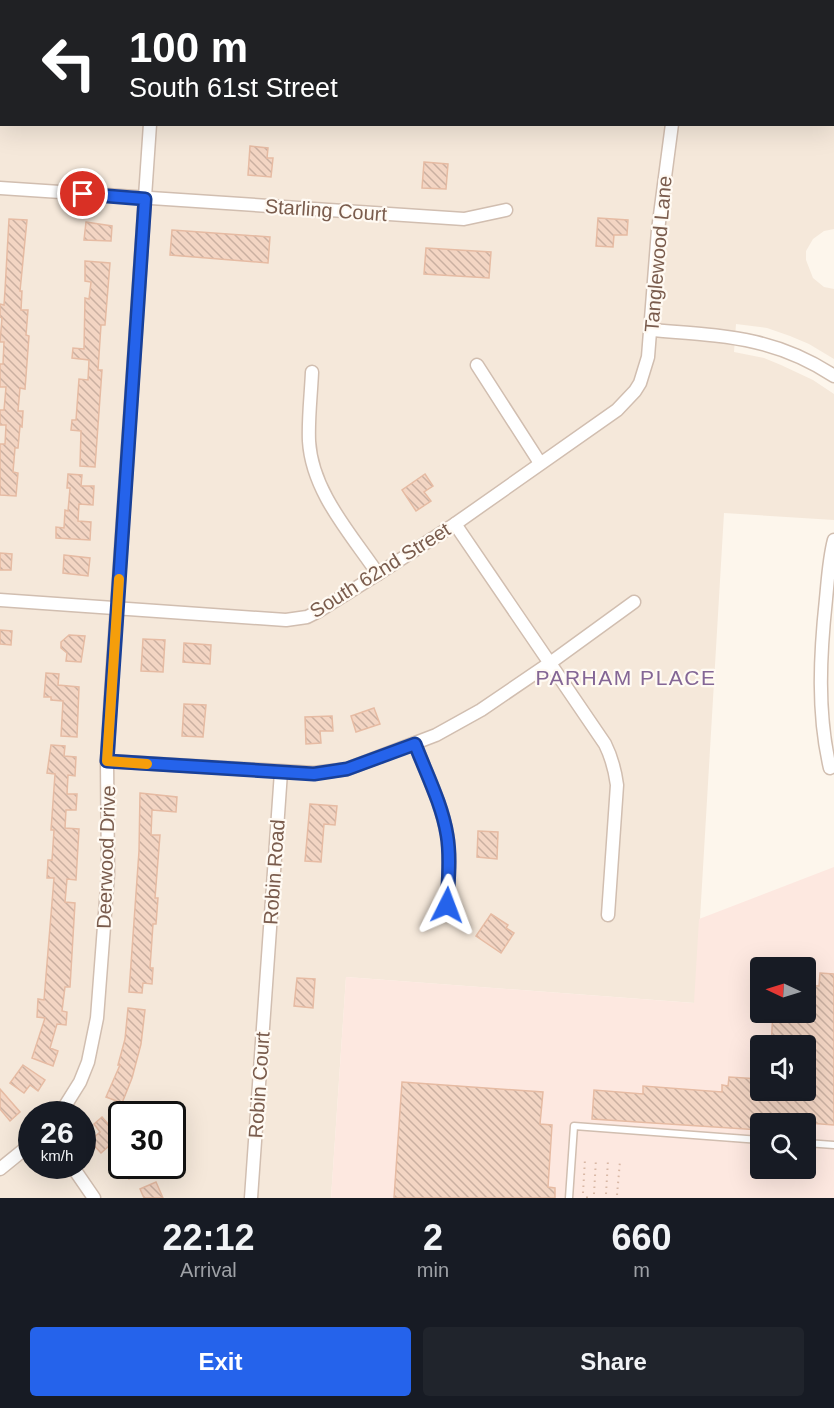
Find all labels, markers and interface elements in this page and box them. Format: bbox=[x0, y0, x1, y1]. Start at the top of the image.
icon: left bbox=[30, 24, 108, 102]
text: 100 m bbox=[129, 24, 248, 71]
text: South 61st Street bbox=[129, 73, 338, 103]
pin bbox=[57, 168, 108, 219]
street label: Tanglewood Lane bbox=[640, 175, 676, 333]
icon: arrive bbox=[66, 177, 99, 210]
street label: Starling Court bbox=[264, 195, 388, 225]
street label: South 62nd Street bbox=[306, 518, 455, 622]
district label: PARHAM PLACE bbox=[536, 666, 717, 689]
street label: Deerwood Drive bbox=[93, 785, 119, 929]
street label: Robin Road bbox=[259, 819, 289, 925]
position arrow bbox=[415, 873, 479, 937]
north arrow bbox=[750, 957, 816, 1023]
map controls bbox=[750, 957, 816, 1179]
street label: Robin Court bbox=[244, 1031, 274, 1139]
button: sound bbox=[750, 1035, 816, 1101]
speed limit sign: 30 bbox=[108, 1101, 186, 1179]
button: search bbox=[750, 1113, 816, 1179]
text: 26 bbox=[40, 1116, 74, 1149]
text: km/h bbox=[41, 1147, 73, 1164]
text: 22:12 bbox=[162, 1217, 254, 1258]
text: 2 bbox=[423, 1217, 443, 1258]
text: 660 bbox=[611, 1217, 672, 1258]
text: Arrival bbox=[180, 1259, 237, 1281]
text: min bbox=[417, 1259, 449, 1281]
text: m bbox=[633, 1259, 650, 1281]
button: Exit bbox=[30, 1327, 411, 1396]
button: Share bbox=[423, 1327, 804, 1396]

